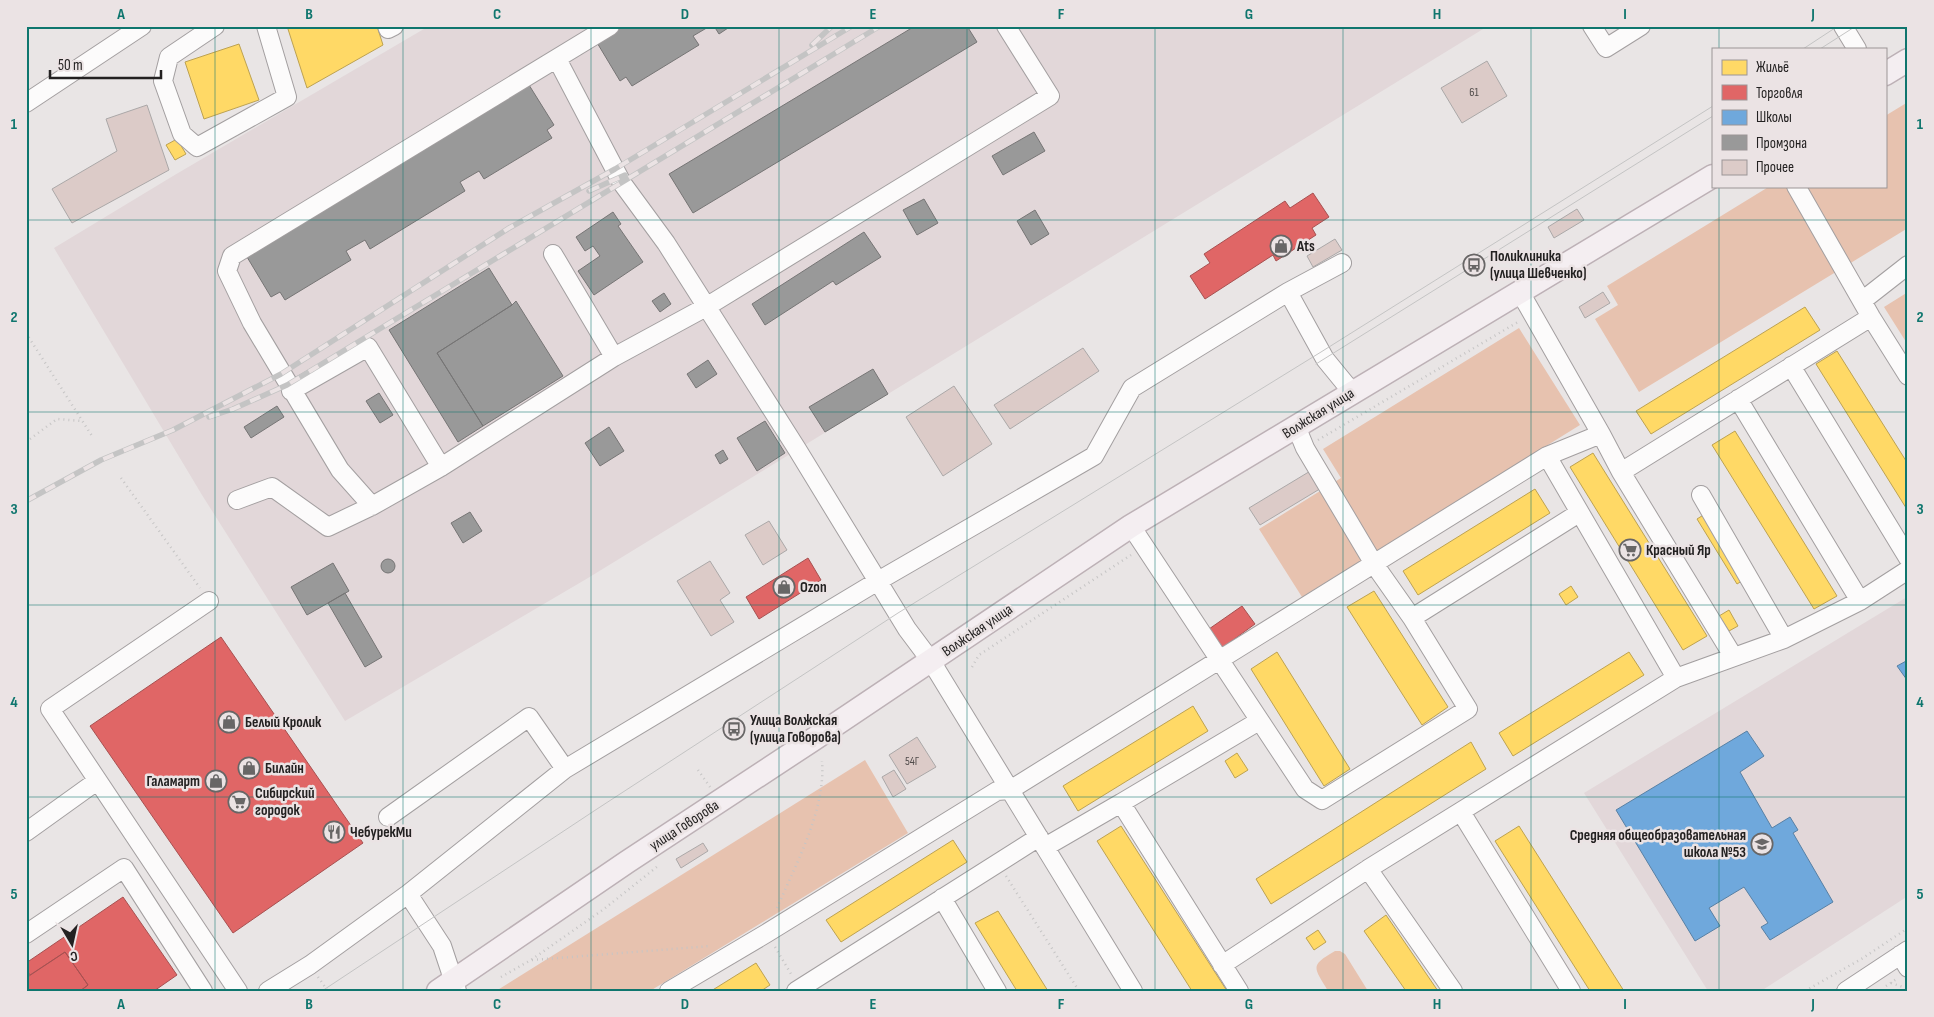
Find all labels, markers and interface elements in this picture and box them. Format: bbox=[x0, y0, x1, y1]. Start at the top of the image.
text: A bbox=[116, 5, 125, 24]
text: B bbox=[305, 5, 313, 24]
text: C bbox=[493, 5, 501, 24]
text: D bbox=[681, 5, 689, 24]
text: E bbox=[870, 5, 877, 24]
text: F bbox=[1058, 5, 1065, 24]
text: G bbox=[1245, 5, 1253, 24]
text: H bbox=[1433, 5, 1441, 24]
text: I bbox=[1623, 5, 1627, 24]
text: J bbox=[1810, 5, 1815, 24]
scale bar bbox=[50, 48, 161, 80]
legend bbox=[1712, 48, 1886, 188]
text: 50 m bbox=[58, 56, 83, 75]
text: Жильё bbox=[1756, 58, 1789, 77]
text: Торговля bbox=[1756, 84, 1803, 103]
house number: 61 bbox=[1469, 85, 1480, 100]
text: Школы bbox=[1756, 108, 1792, 127]
text: 1 bbox=[11, 115, 18, 134]
text: 1 bbox=[1917, 115, 1924, 134]
text: Промзона bbox=[1756, 134, 1807, 153]
text: Прочее bbox=[1756, 158, 1794, 177]
shop icon: Ats bbox=[1269, 234, 1293, 258]
place label: Ats bbox=[1296, 237, 1315, 256]
place label: Поликлиника (улица Шевченко) bbox=[1490, 247, 1586, 283]
bus stop icon: Поликлиника (улица Шевченко) bbox=[1462, 253, 1486, 277]
text: 2 bbox=[10, 308, 18, 327]
text: 2 bbox=[1916, 308, 1924, 327]
street label: Волжская улица bbox=[1279, 384, 1358, 443]
text: 3 bbox=[10, 500, 18, 519]
text: 3 bbox=[1916, 500, 1924, 519]
supermarket icon: Красный Яр bbox=[1618, 538, 1642, 562]
place label: Красный Яр bbox=[1646, 541, 1711, 560]
shop icon: Ozon bbox=[772, 575, 796, 599]
place label: Ozon bbox=[800, 578, 827, 597]
street label: Волжская улица bbox=[938, 600, 1016, 661]
text: 4 bbox=[10, 693, 18, 712]
text: 4 bbox=[1916, 693, 1924, 712]
shop icon: Белый Кролик bbox=[217, 710, 241, 734]
place label: Улица Волжская (улица Говорова) bbox=[750, 711, 841, 747]
place label: Белый Кролик bbox=[245, 713, 322, 732]
bus stop icon: Улица Волжская (улица Говорова) bbox=[722, 717, 746, 741]
house number: 54Г bbox=[905, 754, 920, 769]
shop icon: Билайн bbox=[237, 756, 261, 780]
place label: Билайн bbox=[265, 759, 304, 778]
shop icon: Галамарт bbox=[204, 769, 228, 793]
place label: Галамарт bbox=[147, 772, 200, 791]
place label: Сибирский городок bbox=[255, 784, 315, 820]
supermarket icon: Сибирский городок bbox=[227, 790, 251, 814]
street label: улица Говорова bbox=[646, 796, 723, 855]
restaurant icon: ЧебурекМи bbox=[322, 820, 346, 844]
place label: ЧебурекМи bbox=[350, 823, 412, 842]
place label: Средняя общеобразовательная школа №53 bbox=[1570, 826, 1746, 862]
school or university icon: Средняя общеобразовательная школа №53 bbox=[1750, 832, 1774, 856]
text: 5 bbox=[10, 885, 18, 904]
text: 5 bbox=[1916, 885, 1924, 904]
north arrow bbox=[48, 920, 98, 970]
text: С bbox=[69, 947, 79, 965]
text: A bbox=[116, 995, 125, 1014]
text: B bbox=[305, 995, 313, 1014]
text: C bbox=[493, 995, 501, 1014]
text: D bbox=[681, 995, 689, 1014]
text: E bbox=[870, 995, 877, 1014]
text: F bbox=[1058, 995, 1065, 1014]
text: G bbox=[1245, 995, 1253, 1014]
text: H bbox=[1433, 995, 1441, 1014]
text: I bbox=[1623, 995, 1627, 1014]
text: J bbox=[1810, 995, 1815, 1014]

